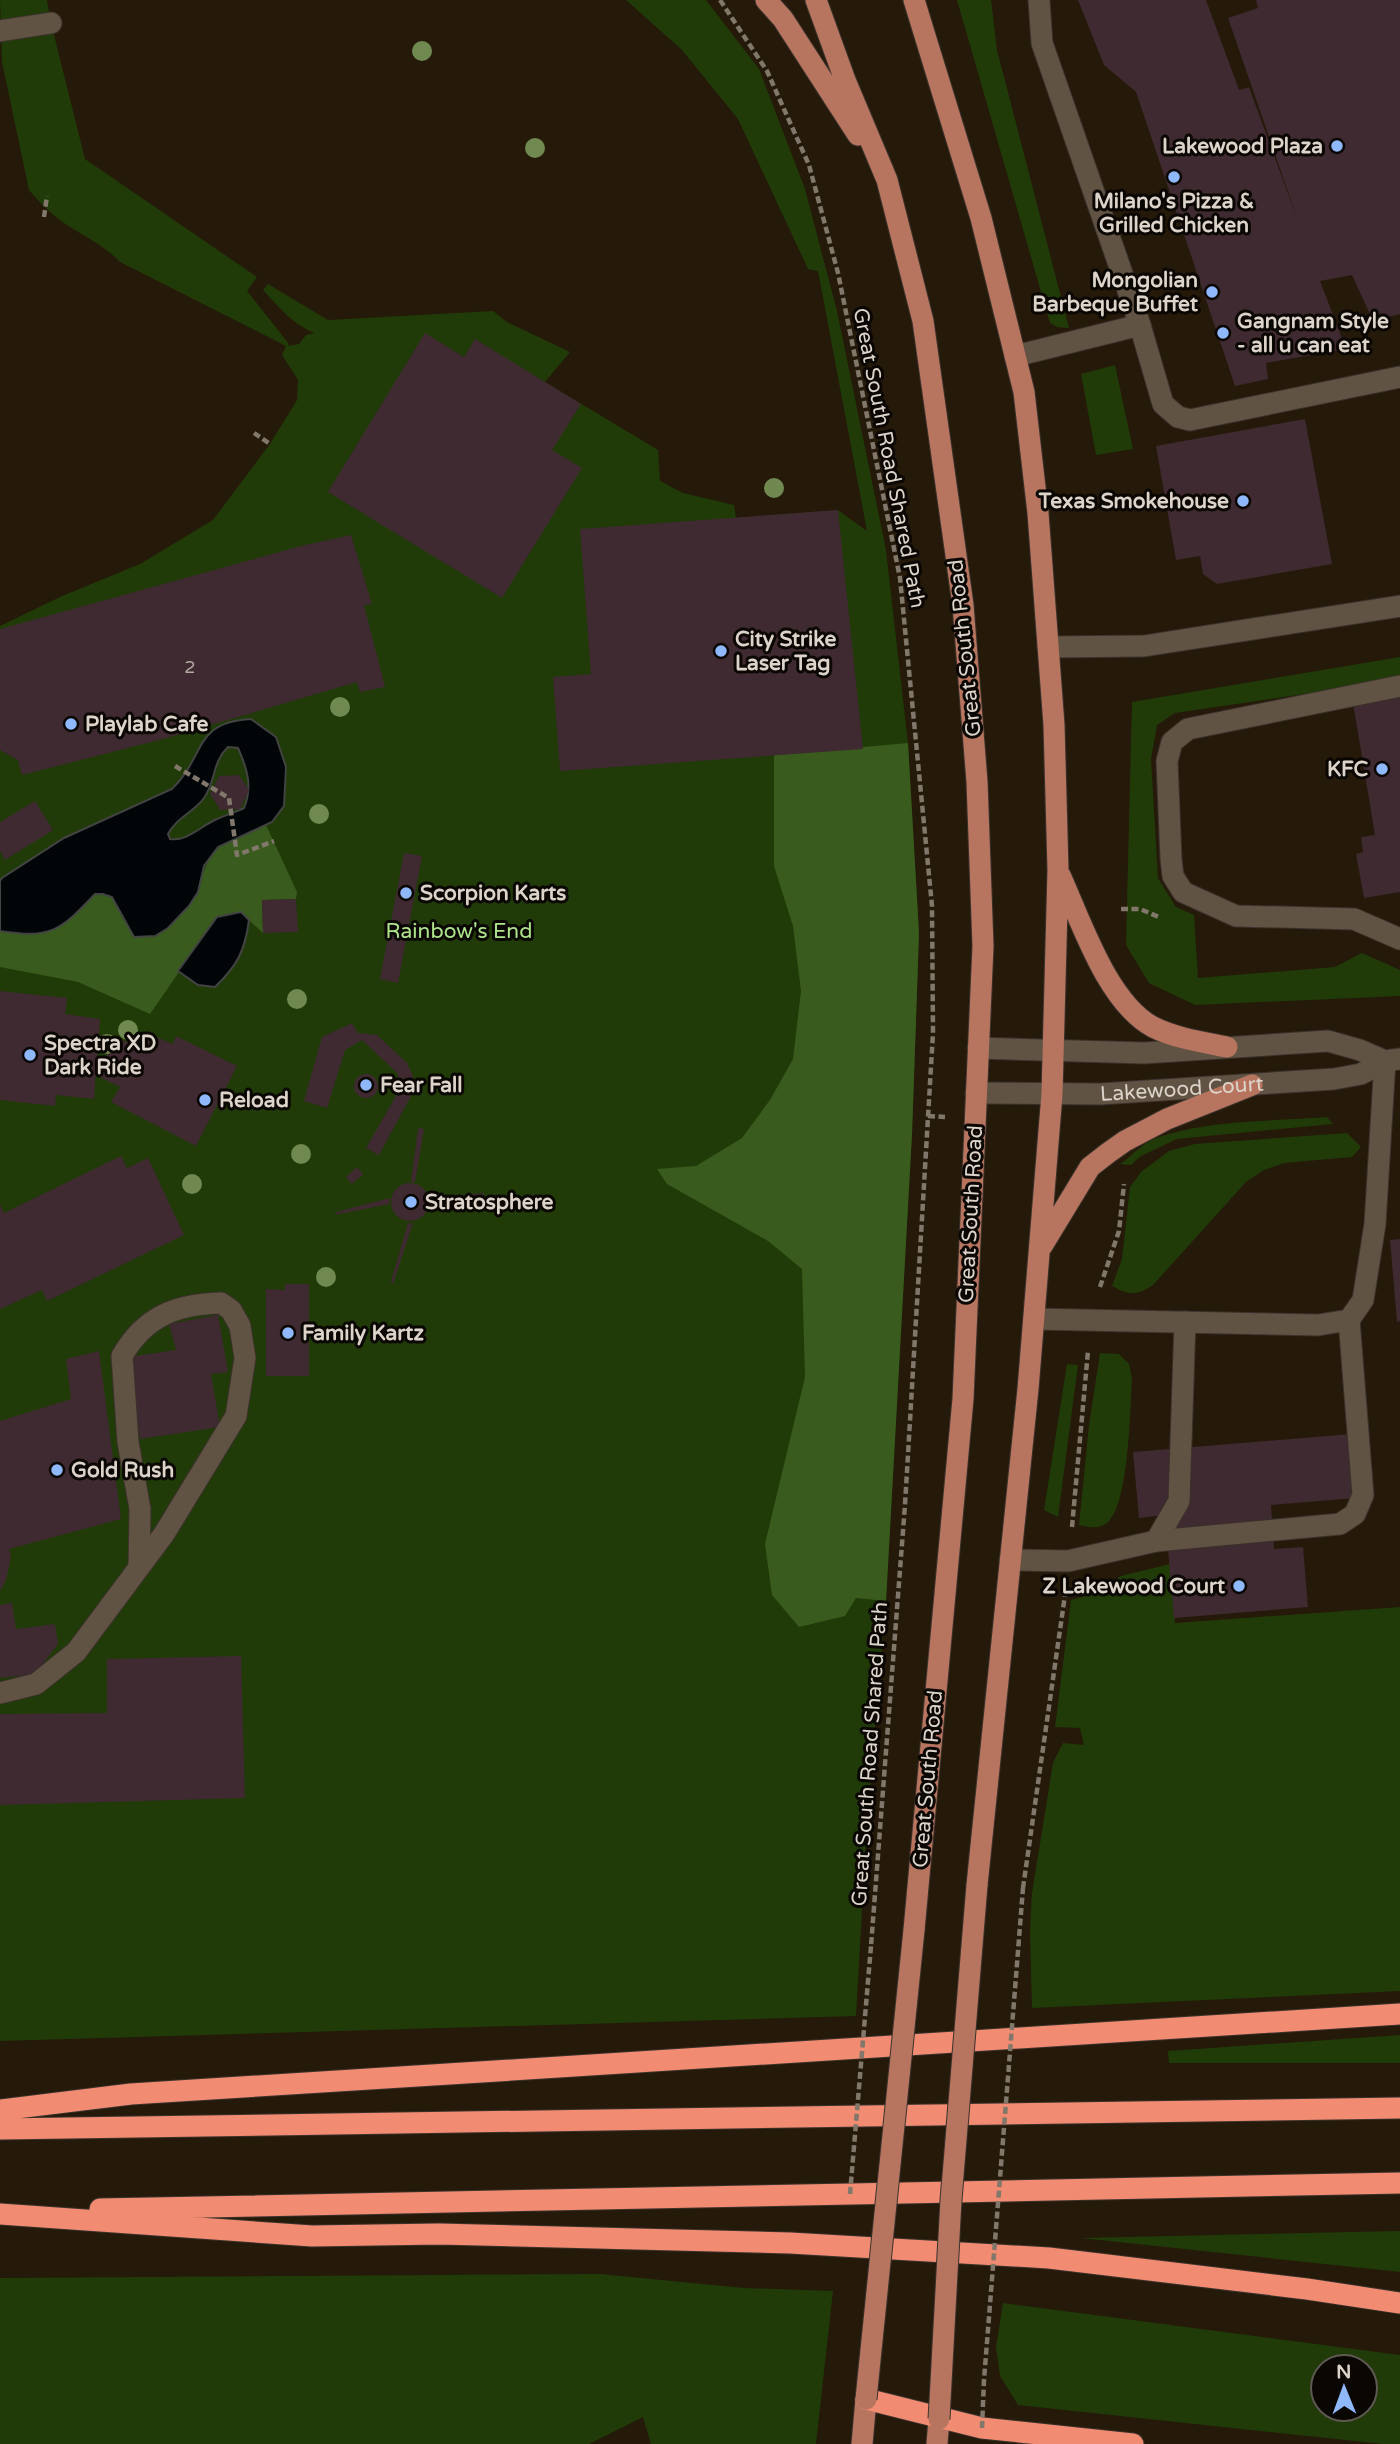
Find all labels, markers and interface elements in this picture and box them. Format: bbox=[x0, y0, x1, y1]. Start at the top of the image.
place label: Lakewood Plaza bbox=[1162, 134, 1323, 159]
marker: Lakewood Plaza bbox=[1329, 138, 1345, 154]
marker: Milano's Pizza & Grilled Chicken bbox=[1166, 169, 1182, 185]
place label: Milano's Pizza & Grilled Chicken bbox=[1094, 189, 1254, 238]
place label: Mongolian Barbeque Buffet bbox=[1032, 268, 1198, 317]
marker: Mongolian Barbeque Buffet bbox=[1204, 284, 1220, 300]
street label: Great South Road Shared Path bbox=[848, 306, 930, 610]
place label: Gangnam Style - all u can eat bbox=[1237, 309, 1389, 358]
marker: Gangnam Style - all u can eat bbox=[1215, 325, 1231, 341]
place label: Texas Smokehouse bbox=[1038, 489, 1229, 514]
marker: Texas Smokehouse bbox=[1235, 493, 1251, 509]
street label: Great South Road bbox=[943, 558, 987, 738]
place label: City Strike Laser Tag bbox=[735, 627, 837, 676]
marker: City Strike Laser Tag bbox=[713, 643, 729, 659]
house number: 2 bbox=[184, 656, 196, 678]
place label: Playlab Cafe bbox=[85, 712, 208, 737]
marker: Playlab Cafe bbox=[63, 716, 79, 732]
place label: KFC bbox=[1327, 757, 1368, 782]
marker: KFC bbox=[1374, 761, 1390, 777]
place label: Scorpion Karts bbox=[420, 881, 566, 906]
marker: Scorpion Karts bbox=[398, 885, 414, 901]
park label: Rainbow's End bbox=[386, 919, 532, 944]
place label: Spectra XD Dark Ride bbox=[44, 1031, 156, 1080]
marker: Spectra XD Dark Ride bbox=[22, 1047, 38, 1063]
street label: Lakewood Court bbox=[1099, 1071, 1264, 1106]
place label: Fear Fall bbox=[380, 1073, 463, 1098]
marker: Fear Fall bbox=[358, 1077, 374, 1093]
place label: Reload bbox=[219, 1088, 289, 1113]
marker: Reload bbox=[197, 1092, 213, 1108]
street label: Great South Road bbox=[954, 1124, 988, 1304]
place label: Stratosphere bbox=[425, 1190, 553, 1215]
marker: Stratosphere bbox=[403, 1194, 419, 1210]
place label: Family Kartz bbox=[302, 1321, 424, 1346]
marker: Family Kartz bbox=[280, 1325, 296, 1341]
place label: Gold Rush bbox=[71, 1458, 174, 1483]
marker: Gold Rush bbox=[49, 1462, 65, 1478]
place label: Z Lakewood Court bbox=[1043, 1574, 1225, 1599]
marker: Z Lakewood Court bbox=[1231, 1578, 1247, 1594]
street label: Great South Road Shared Path bbox=[847, 1601, 893, 1907]
street label: Great South Road bbox=[908, 1689, 948, 1869]
north arrow bbox=[1309, 2353, 1379, 2423]
text: N bbox=[1336, 2361, 1352, 2383]

